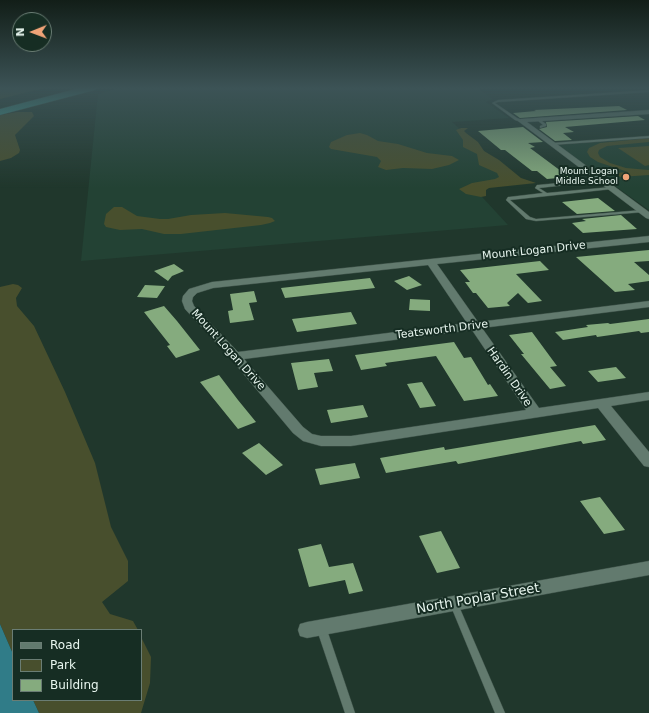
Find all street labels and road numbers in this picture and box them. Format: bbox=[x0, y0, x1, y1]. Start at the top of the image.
street label: Mount Logan Drive bbox=[482, 239, 586, 263]
street label: Mount Logan Drive bbox=[188, 307, 268, 393]
street label: Teatsworth Drive bbox=[395, 318, 489, 342]
street label: Hardin Drive bbox=[484, 345, 534, 409]
street label: North Poplar Street bbox=[415, 580, 541, 618]

